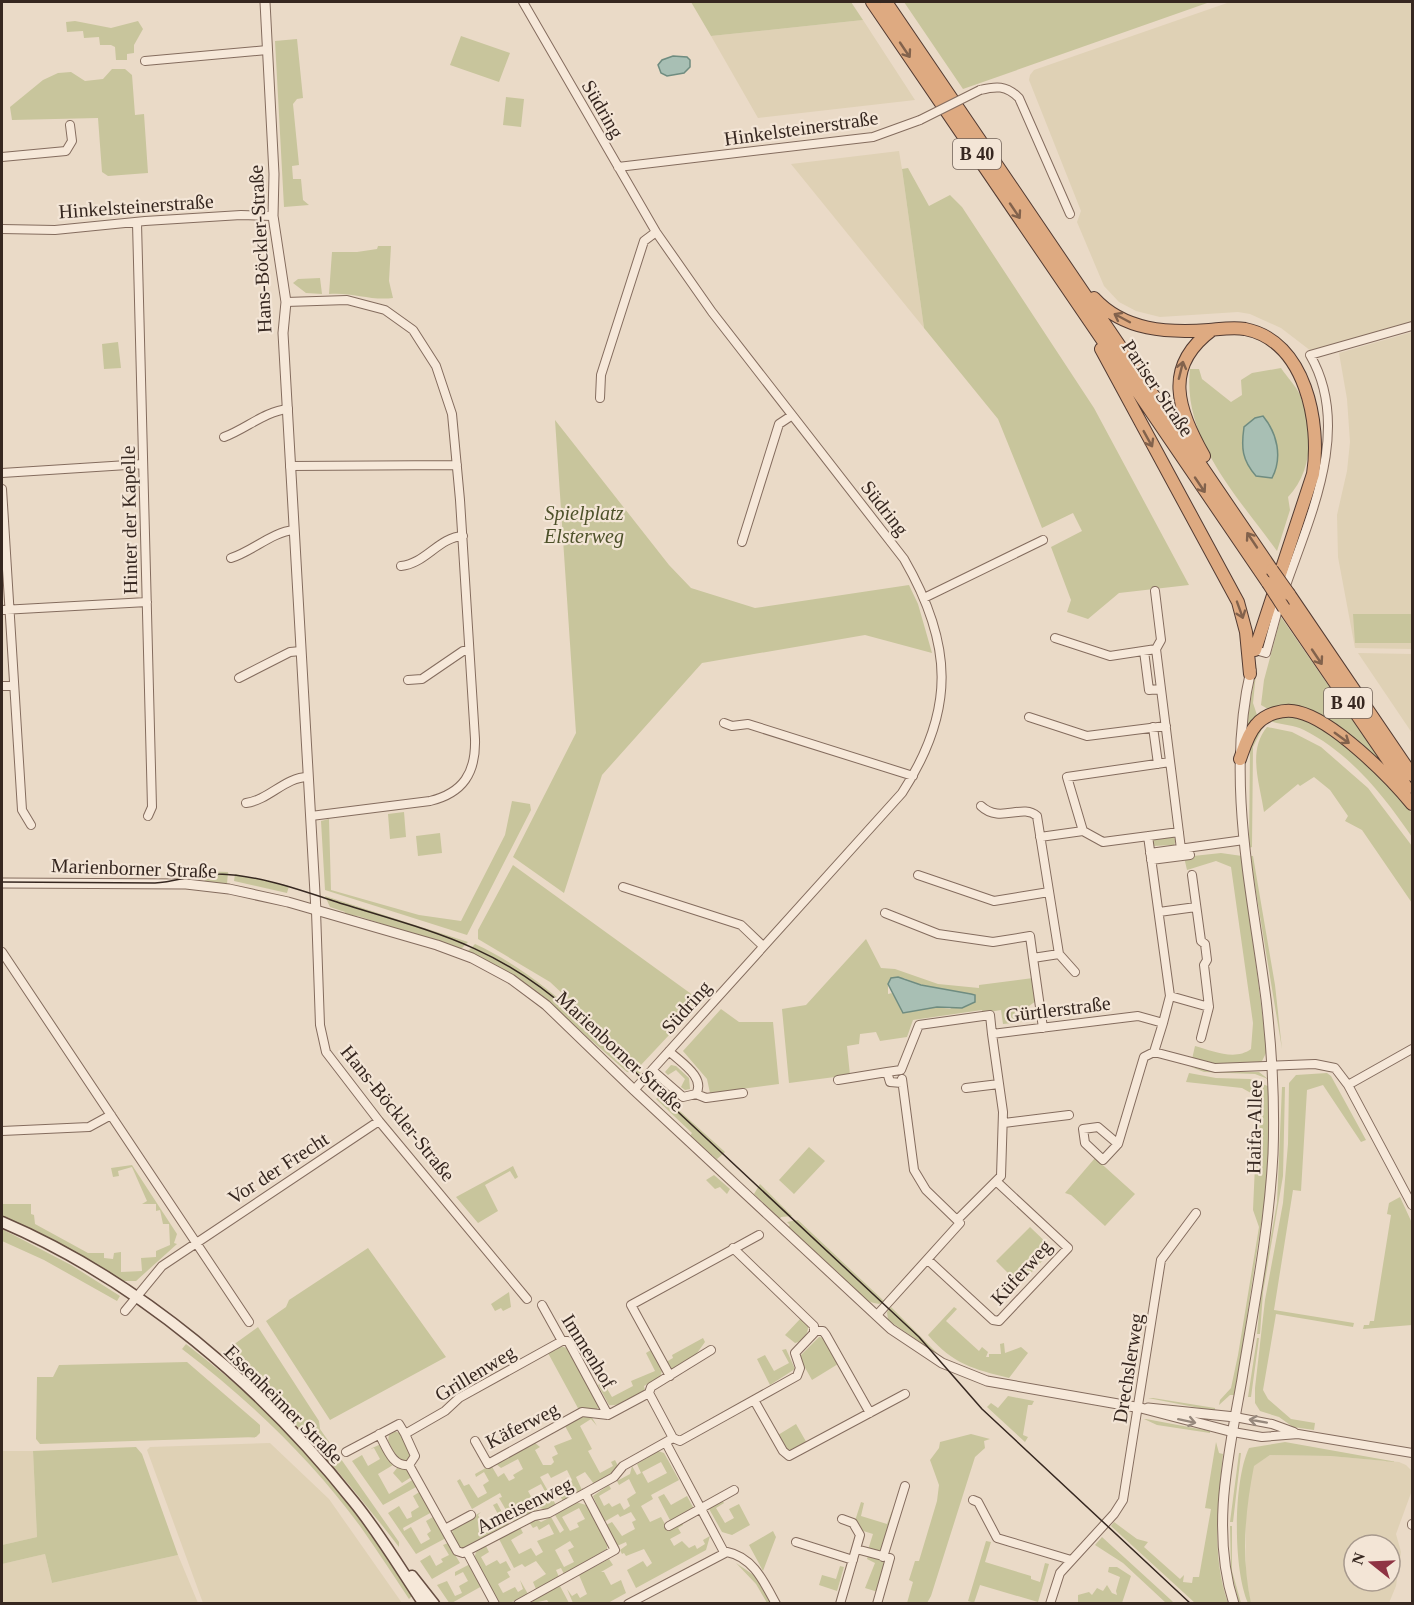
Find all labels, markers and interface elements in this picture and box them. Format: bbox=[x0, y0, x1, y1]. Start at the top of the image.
one-way arrow bbox=[899, 41, 911, 57]
street label: Südring bbox=[577, 76, 628, 142]
street label: Hinkelsteinerstraße bbox=[722, 106, 880, 150]
road number: B 40 bbox=[953, 139, 1001, 169]
street label: Hans-Böckler-Straße bbox=[245, 164, 275, 334]
street label: Hinkelsteinerstraße bbox=[58, 190, 214, 222]
one-way arrow bbox=[1009, 202, 1021, 219]
one-way arrow bbox=[1114, 312, 1131, 324]
street label: Pariser Straße bbox=[1118, 336, 1198, 441]
one-way arrow bbox=[1176, 361, 1188, 380]
one-way arrow bbox=[1143, 429, 1154, 447]
street label: Hinter der Kapelle bbox=[117, 445, 142, 595]
street label: Südring bbox=[856, 476, 913, 540]
one-way arrow bbox=[1194, 476, 1206, 493]
park label: Spielplatz Elsterweg bbox=[543, 502, 624, 548]
one-way arrow bbox=[1246, 532, 1258, 548]
one-way arrow bbox=[1236, 600, 1247, 619]
one-way arrow bbox=[1311, 648, 1323, 664]
road number: B 40 bbox=[1324, 688, 1372, 718]
one-way arrow bbox=[1334, 732, 1350, 745]
street label: Marienborner Straße bbox=[51, 854, 217, 882]
street label: Südring bbox=[657, 976, 716, 1039]
street label: Marienborner Straße bbox=[552, 986, 688, 1116]
street label: Gürtlerstraße bbox=[1004, 992, 1112, 1026]
street label: Hans-Böckler-Straße bbox=[336, 1041, 460, 1185]
street label: Haifa-Allee bbox=[1242, 1080, 1266, 1174]
street label: Vor der Frecht bbox=[224, 1127, 333, 1209]
street label: Küferweg bbox=[986, 1235, 1057, 1310]
street label: Immenhof bbox=[558, 1310, 621, 1392]
street label: Drechslerweg bbox=[1108, 1311, 1149, 1425]
street label: Essenheimer Straße bbox=[220, 1340, 348, 1468]
street label: Grillenweg bbox=[431, 1340, 520, 1406]
street label: Käferweg bbox=[482, 1397, 563, 1454]
one-way arrow bbox=[1249, 1415, 1268, 1426]
one-way arrow bbox=[1177, 1416, 1196, 1427]
street label: Ameisenweg bbox=[472, 1472, 576, 1539]
north arrow bbox=[1342, 1533, 1402, 1593]
text: N bbox=[1348, 1550, 1368, 1567]

